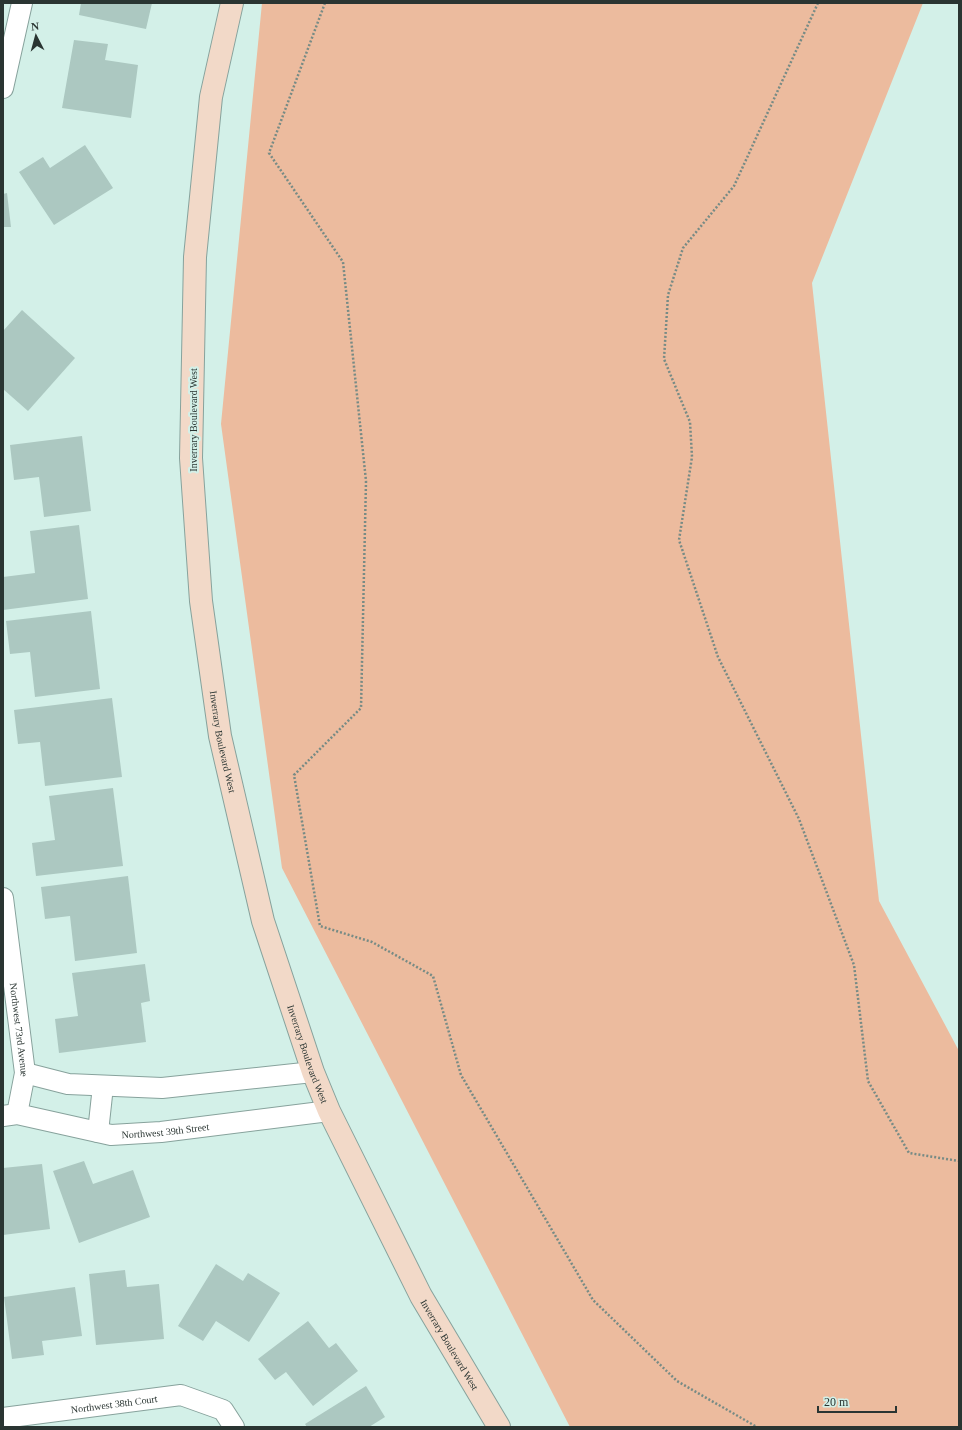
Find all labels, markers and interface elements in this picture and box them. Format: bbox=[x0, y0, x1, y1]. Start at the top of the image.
north arrow bbox=[16, 16, 56, 56]
text: N bbox=[30, 20, 40, 32]
street label: Inverrary Boulevard West bbox=[188, 368, 199, 472]
street label: Inverrary Boulevard West bbox=[208, 690, 239, 794]
street label: Northwest 73rd Avenue bbox=[8, 982, 30, 1079]
street label: Inverrary Boulevard West bbox=[286, 1003, 331, 1105]
street label: Northwest 39th Street bbox=[121, 1121, 210, 1140]
street label: Inverrary Boulevard West bbox=[419, 1297, 481, 1392]
scale bar bbox=[818, 1388, 896, 1414]
street label: Northwest 38th Court bbox=[70, 1393, 158, 1415]
text: 20 m bbox=[824, 1395, 849, 1409]

